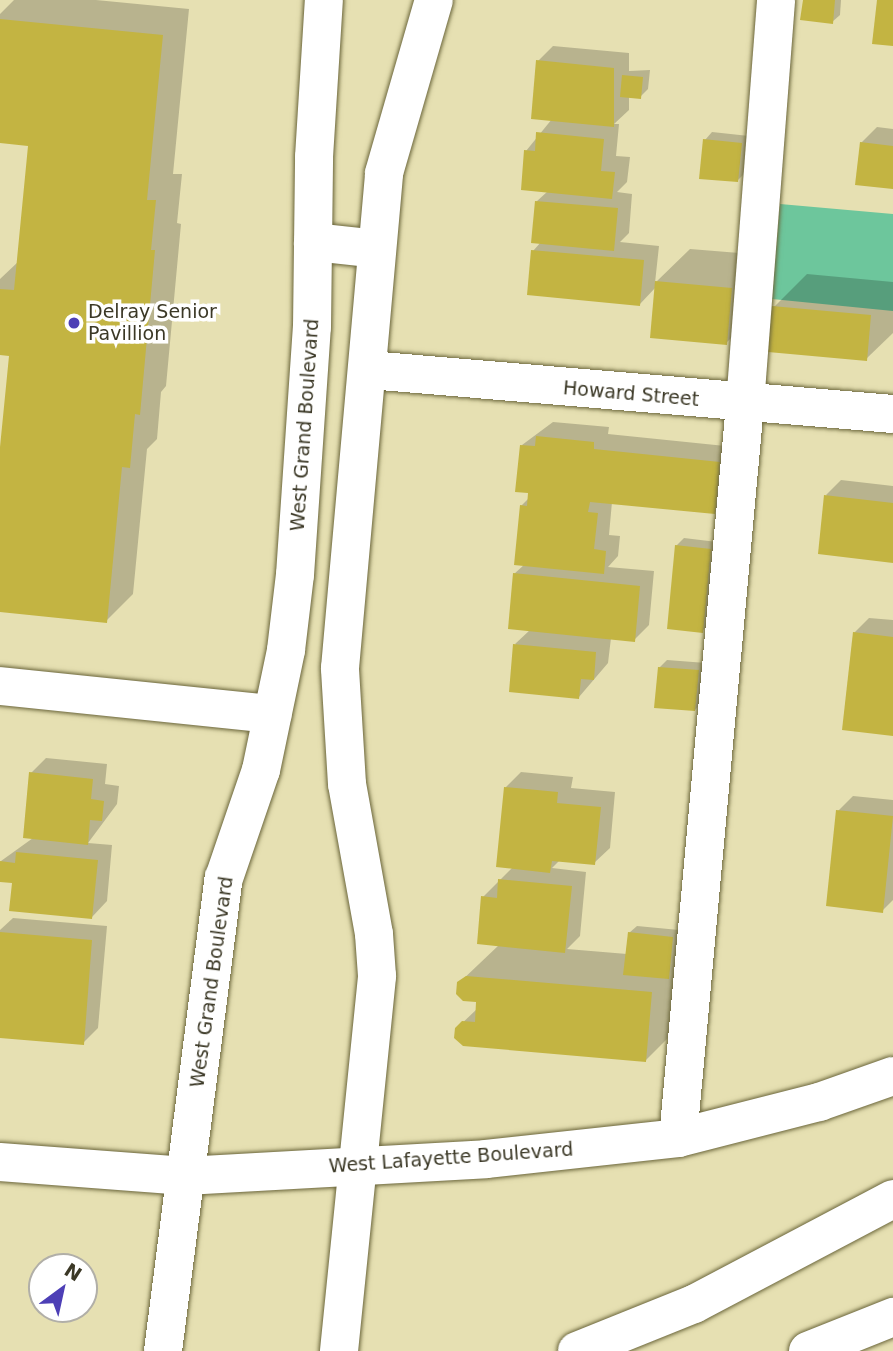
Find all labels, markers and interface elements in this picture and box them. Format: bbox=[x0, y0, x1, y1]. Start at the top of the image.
place label: Delray Senior Pavillion bbox=[88, 301, 217, 345]
marker: Delray Senior Pavillion bbox=[66, 315, 82, 331]
street label: West Grand Boulevard bbox=[286, 318, 324, 532]
street label: Howard Street bbox=[562, 377, 700, 411]
street label: West Grand Boulevard bbox=[186, 875, 238, 1089]
street label: West Lafayette Boulevard bbox=[328, 1138, 574, 1178]
north arrow bbox=[28, 1253, 98, 1323]
text: N bbox=[61, 1259, 86, 1286]

